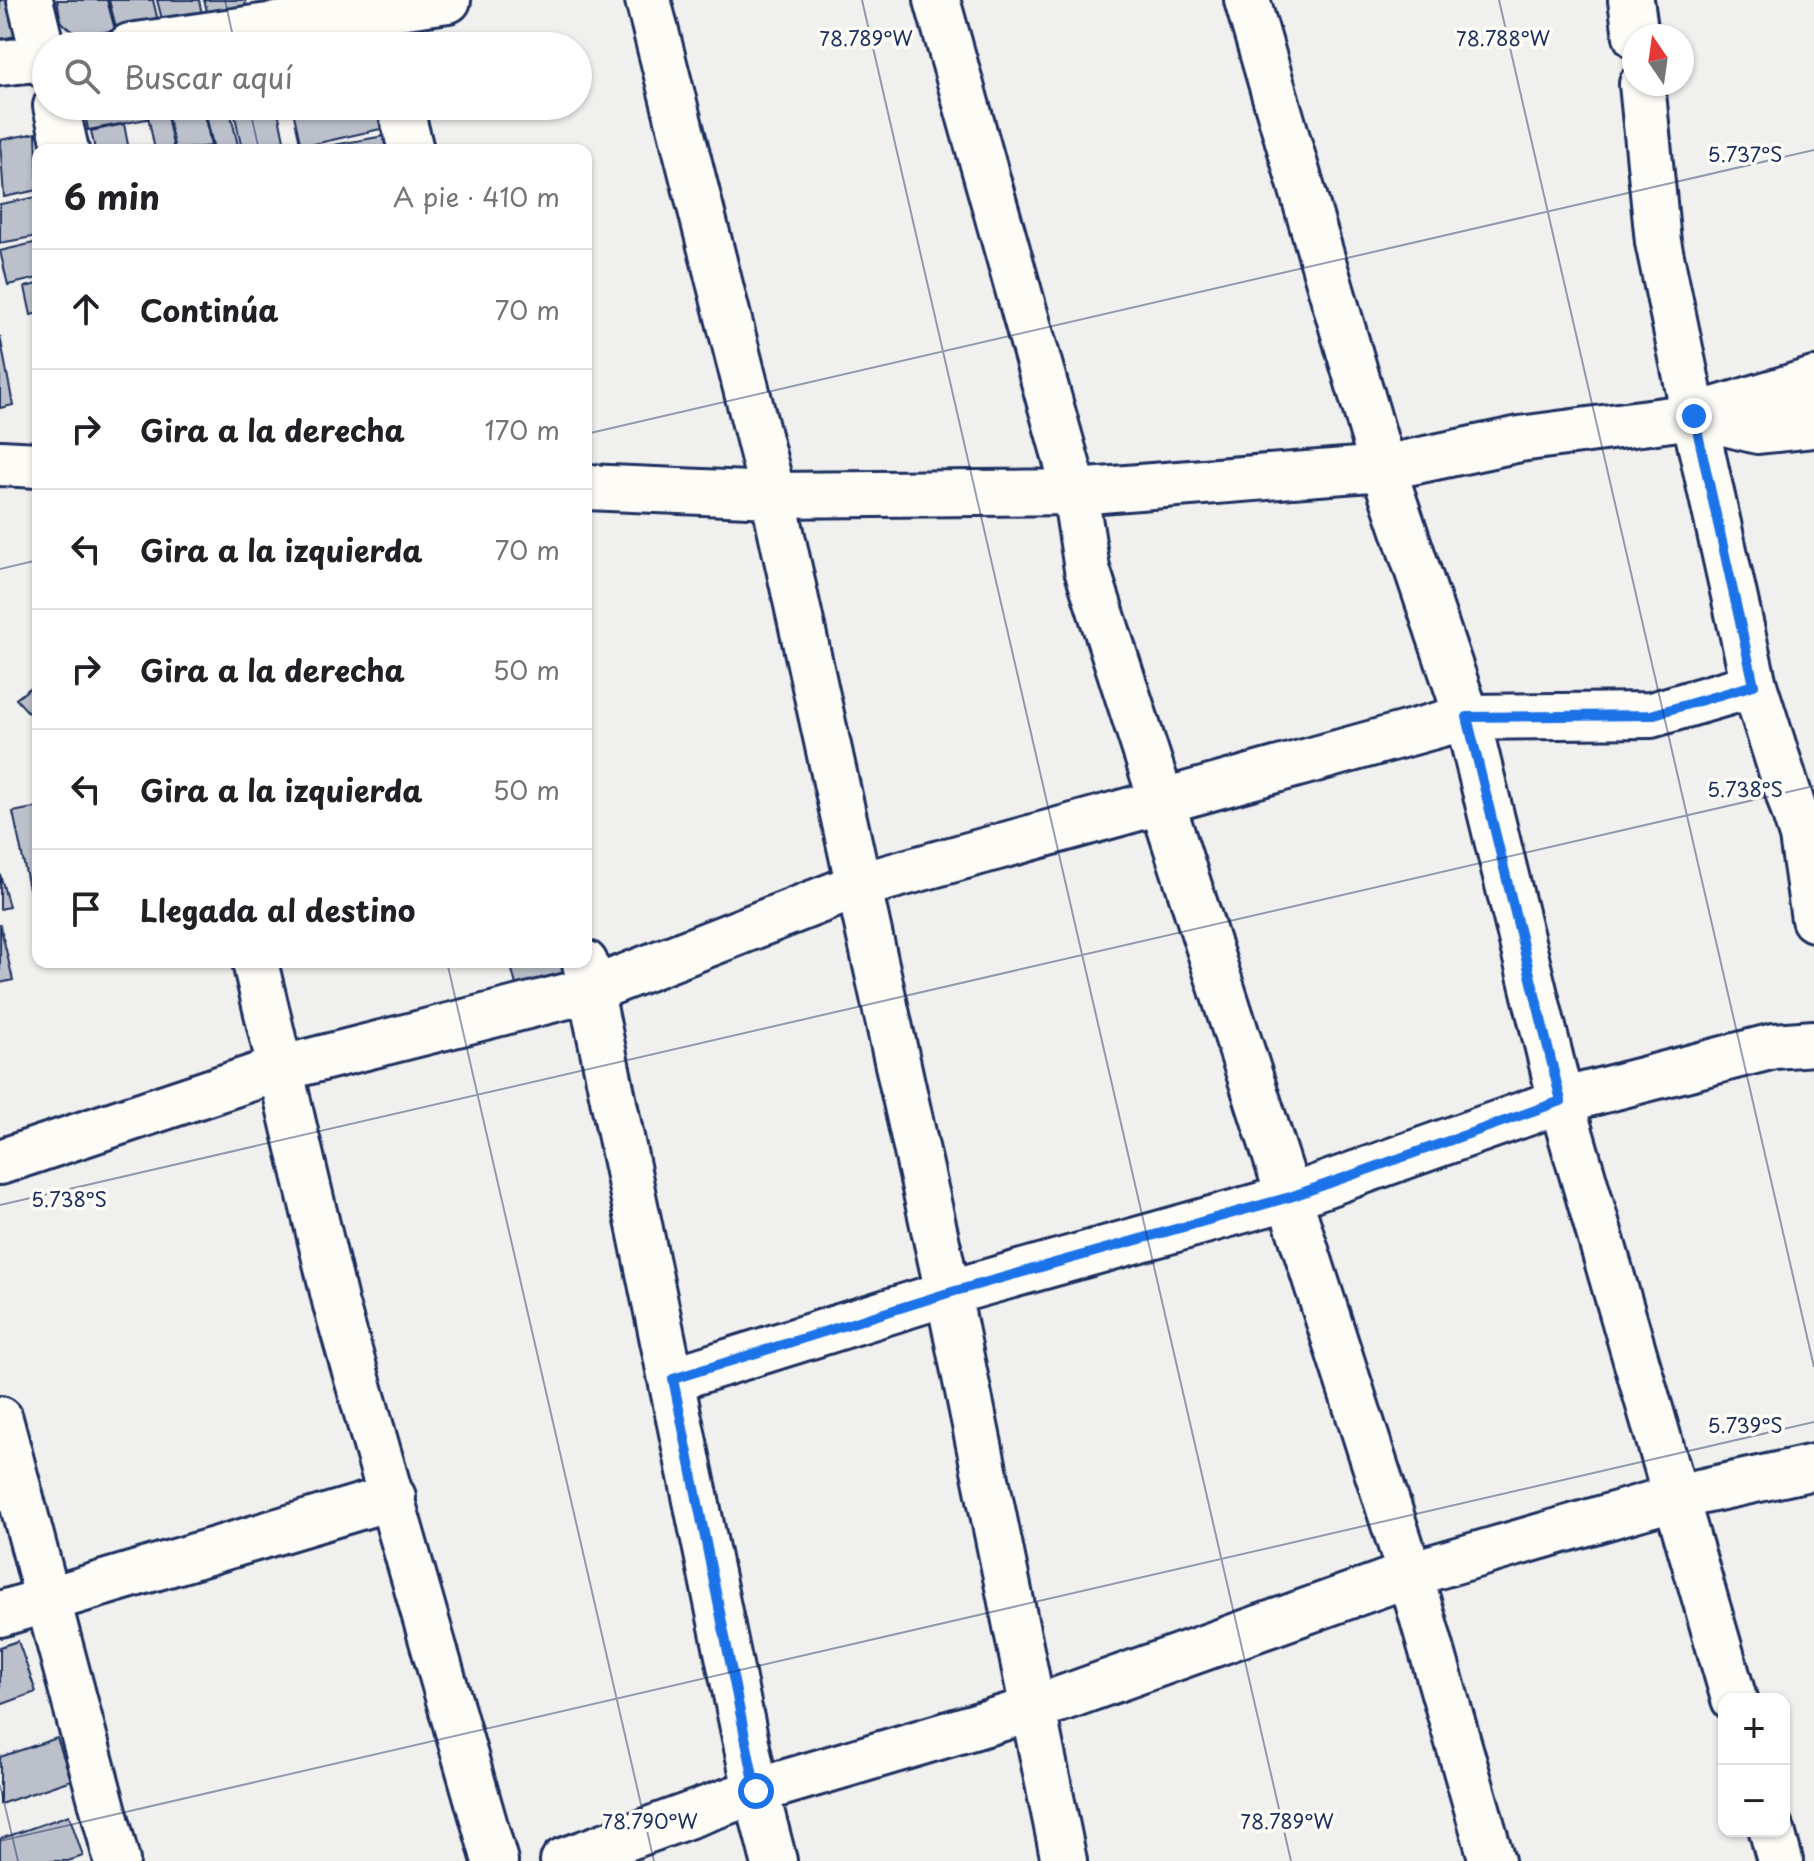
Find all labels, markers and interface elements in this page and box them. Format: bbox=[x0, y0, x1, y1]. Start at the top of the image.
text: 78.789°W bbox=[819, 23, 913, 53]
text: 78.788°W bbox=[1456, 23, 1550, 53]
north arrow bbox=[1622, 24, 1694, 96]
search box bbox=[32, 32, 592, 120]
icon: search bbox=[60, 54, 104, 98]
text: Buscar aquí bbox=[124, 54, 293, 99]
text: 5.737°S bbox=[1708, 139, 1782, 169]
text: 6 min bbox=[64, 170, 160, 222]
text: A pie · 410 m bbox=[393, 177, 560, 216]
icon: ahead bbox=[64, 287, 108, 331]
text: Continúa bbox=[140, 287, 279, 332]
text: 70 m bbox=[495, 290, 560, 329]
route end bbox=[1676, 398, 1712, 434]
icon: right bbox=[64, 407, 108, 451]
text: Gira a la derecha bbox=[140, 407, 405, 452]
text: 170 m bbox=[485, 410, 560, 449]
icon: left bbox=[64, 527, 108, 571]
text: Gira a la izquierda bbox=[140, 527, 423, 572]
text: 70 m bbox=[495, 530, 560, 569]
icon: right bbox=[64, 647, 108, 691]
text: Gira a la derecha bbox=[140, 647, 405, 692]
text: 50 m bbox=[493, 650, 560, 689]
icon: left bbox=[64, 767, 108, 811]
text: Gira a la izquierda bbox=[140, 767, 423, 812]
text: 50 m bbox=[493, 770, 560, 809]
text: 5.738°S bbox=[1707, 774, 1783, 804]
icon: arrive bbox=[64, 887, 108, 931]
text: Llegada al destino bbox=[140, 887, 415, 932]
text: 5.738°S bbox=[31, 1184, 107, 1214]
text: 5.739°S bbox=[1707, 1410, 1783, 1440]
map controls bbox=[1718, 1693, 1790, 1837]
button: + bbox=[1718, 1693, 1790, 1765]
button: − bbox=[1718, 1765, 1790, 1837]
route start bbox=[738, 1773, 774, 1809]
text: 78.790°W bbox=[602, 1806, 698, 1836]
text: 78.789°W bbox=[1240, 1806, 1334, 1836]

